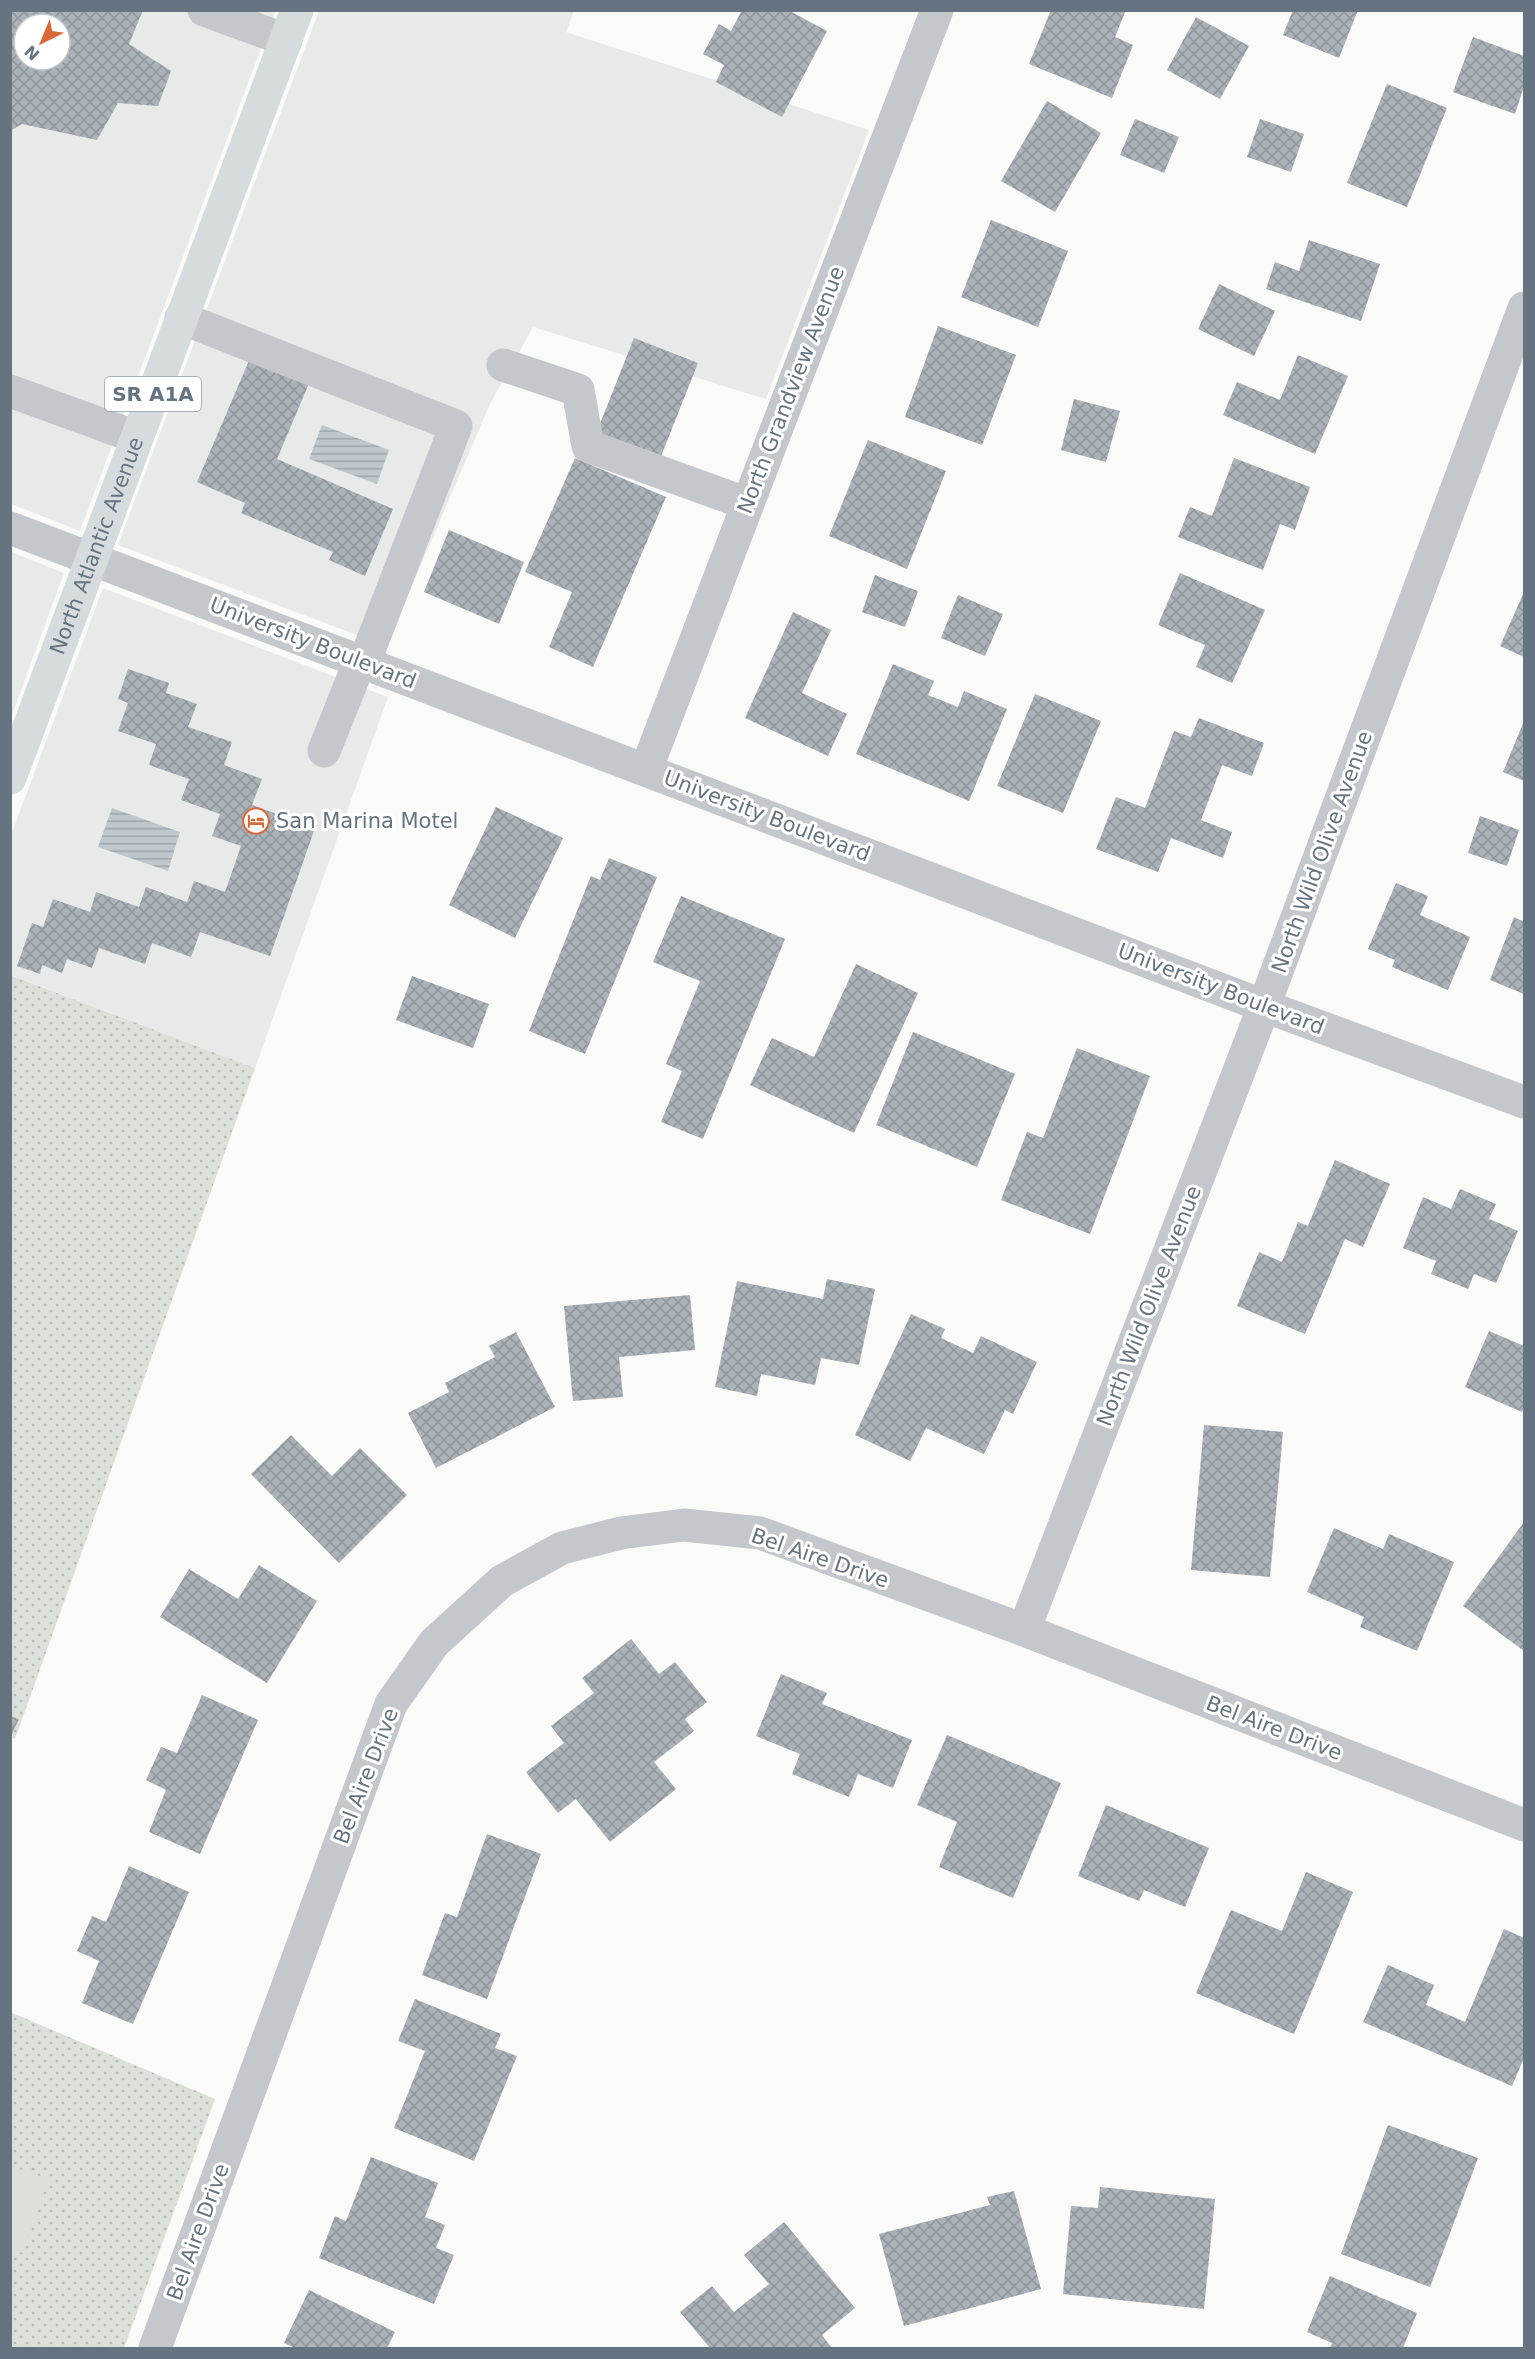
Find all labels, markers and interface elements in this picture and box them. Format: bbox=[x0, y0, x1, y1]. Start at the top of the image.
north arrow bbox=[12, 12, 72, 72]
text: N bbox=[21, 41, 43, 64]
street label: North Grandview Avenue bbox=[733, 263, 849, 517]
road number: SR A1A bbox=[105, 377, 201, 411]
street label: North Atlantic Avenue bbox=[45, 434, 148, 658]
street label: University Boulevard bbox=[207, 593, 419, 693]
street label: North Wild Olive Avenue bbox=[1267, 728, 1377, 976]
street label: University Boulevard bbox=[661, 766, 873, 866]
hotel icon: San Marina Motel bbox=[241, 806, 271, 836]
place label: San Marina Motel bbox=[276, 809, 458, 833]
street label: University Boulevard bbox=[1115, 939, 1327, 1039]
street label: North Wild Olive Avenue bbox=[1092, 1182, 1206, 1430]
street label: Bel Aire Drive bbox=[748, 1523, 892, 1593]
street label: Bel Aire Drive bbox=[1203, 1691, 1345, 1765]
street label: Bel Aire Drive bbox=[329, 1705, 403, 1847]
street label: Bel Aire Drive bbox=[162, 2160, 234, 2304]

